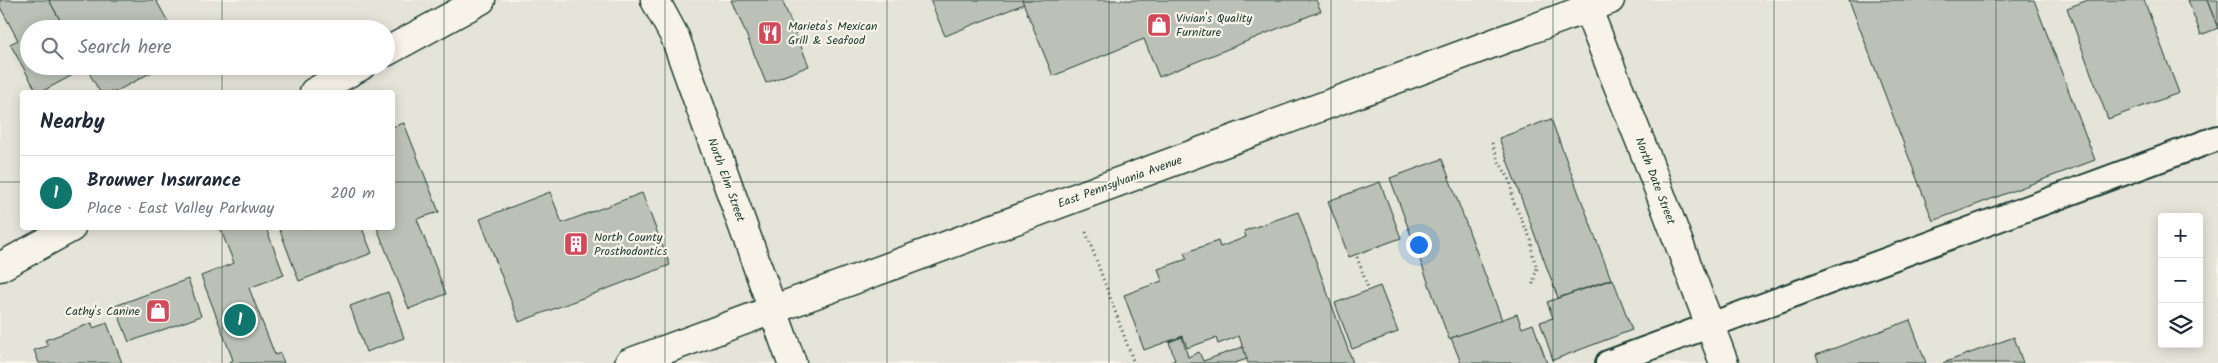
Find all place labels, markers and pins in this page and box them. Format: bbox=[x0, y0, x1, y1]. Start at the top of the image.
place label: Vivian's Quality Furniture bbox=[1176, 9, 1252, 42]
shop icon: Vivian's Quality Furniture bbox=[1146, 12, 1172, 38]
place label: Marieta's Mexican Grill & Seafood bbox=[788, 17, 877, 50]
restaurant icon: Marieta's Mexican Grill & Seafood bbox=[757, 20, 783, 46]
place label: North County Prosthodontics bbox=[594, 228, 667, 261]
building icon: North County Prosthodontics bbox=[563, 231, 589, 257]
shop icon: Cathy's Canine bbox=[145, 298, 171, 324]
pin: 1 bbox=[224, 301, 256, 339]
place label: Cathy's Canine bbox=[65, 302, 141, 321]

